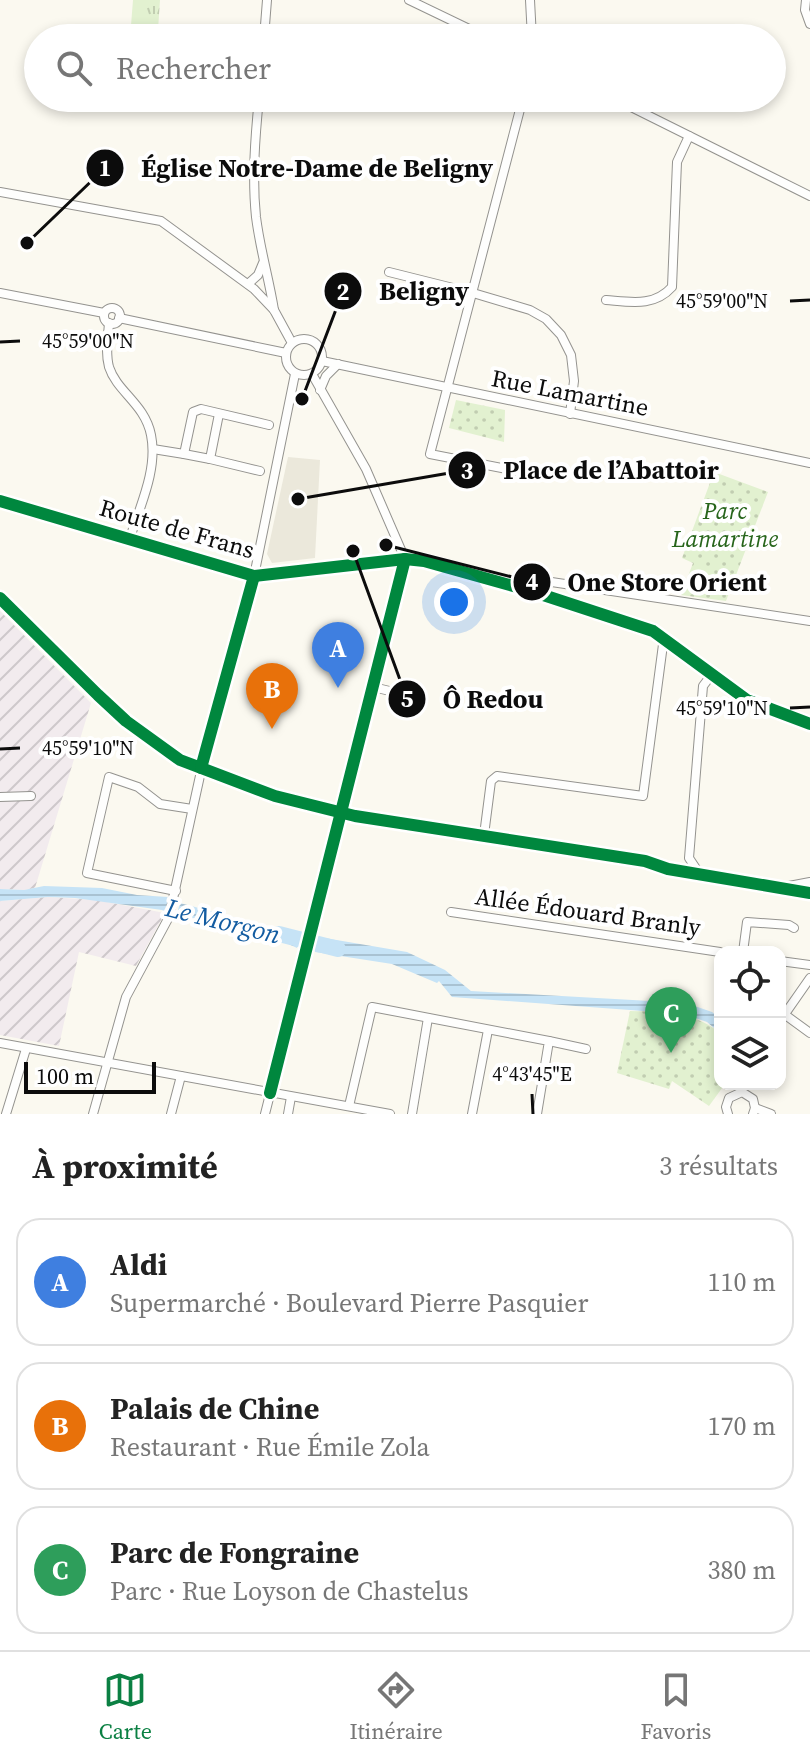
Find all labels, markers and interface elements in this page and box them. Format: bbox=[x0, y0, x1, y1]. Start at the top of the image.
search box bbox=[24, 24, 786, 112]
icon: search bbox=[52, 46, 96, 90]
text: Rechercher bbox=[116, 48, 271, 89]
callout: Église Notre-Dame de Beligny bbox=[85, 143, 509, 193]
text: Église Notre-Dame de Beligny bbox=[141, 150, 493, 186]
text: 1 bbox=[98, 151, 112, 184]
callout: Beligny bbox=[323, 266, 485, 316]
text: Beligny bbox=[379, 273, 469, 309]
text: 2 bbox=[336, 275, 350, 308]
text: 45°59'00"N bbox=[676, 287, 768, 315]
text: 45°59'00"N bbox=[42, 327, 134, 355]
street label: Rue Lamartine bbox=[489, 361, 651, 424]
callout: Place de l’Abattoir bbox=[447, 445, 735, 495]
text: Place de l’Abattoir bbox=[503, 452, 720, 488]
text: 3 bbox=[460, 454, 474, 487]
street label: Route de Frans bbox=[96, 491, 258, 566]
park label: Parc Lamartine bbox=[671, 494, 778, 555]
callout: One Store Orient bbox=[512, 557, 783, 607]
text: One Store Orient bbox=[567, 564, 767, 600]
text: 4 bbox=[525, 565, 539, 598]
your location bbox=[434, 582, 474, 622]
pin: A bbox=[312, 622, 364, 688]
pin: B bbox=[246, 663, 298, 729]
callout: Ô Redou bbox=[387, 674, 559, 724]
text: Ô Redou bbox=[443, 681, 543, 717]
text: 5 bbox=[400, 682, 414, 715]
text: 45°59'10"N bbox=[676, 694, 768, 722]
text: 45°59'10"N bbox=[42, 734, 134, 762]
street label: Allée Édouard Branly bbox=[473, 879, 704, 944]
water label: Le Morgon bbox=[161, 889, 284, 953]
map controls bbox=[714, 946, 786, 1090]
button: locate bbox=[714, 946, 786, 1018]
pin: C bbox=[645, 987, 697, 1053]
button: layers bbox=[714, 1018, 786, 1090]
scale bar bbox=[24, 1058, 156, 1094]
text: 4°43'45"E bbox=[492, 1060, 572, 1088]
text: 100 m bbox=[36, 1061, 94, 1091]
text: À proximité bbox=[32, 1143, 218, 1189]
text: 3 résultats bbox=[659, 1148, 778, 1184]
text: Aldi bbox=[110, 1244, 167, 1285]
text: A bbox=[51, 1264, 69, 1300]
text: 110 m bbox=[708, 1264, 776, 1300]
text: Supermarché · Boulevard Pierre Pasquier bbox=[110, 1285, 589, 1321]
text: Palais de Chine bbox=[110, 1388, 319, 1429]
text: B bbox=[52, 1408, 68, 1444]
text: 170 m bbox=[708, 1408, 776, 1444]
text: Restaurant · Rue Émile Zola bbox=[110, 1429, 430, 1465]
text: Parc de Fongraine bbox=[110, 1532, 359, 1573]
text: C bbox=[52, 1552, 68, 1588]
text: 380 m bbox=[708, 1552, 776, 1588]
text: Parc · Rue Loyson de Chastelus bbox=[110, 1573, 469, 1609]
tab: Carte bbox=[99, 1668, 152, 1746]
tab: Itinéraire bbox=[349, 1668, 443, 1746]
tab: Favoris bbox=[640, 1668, 711, 1746]

